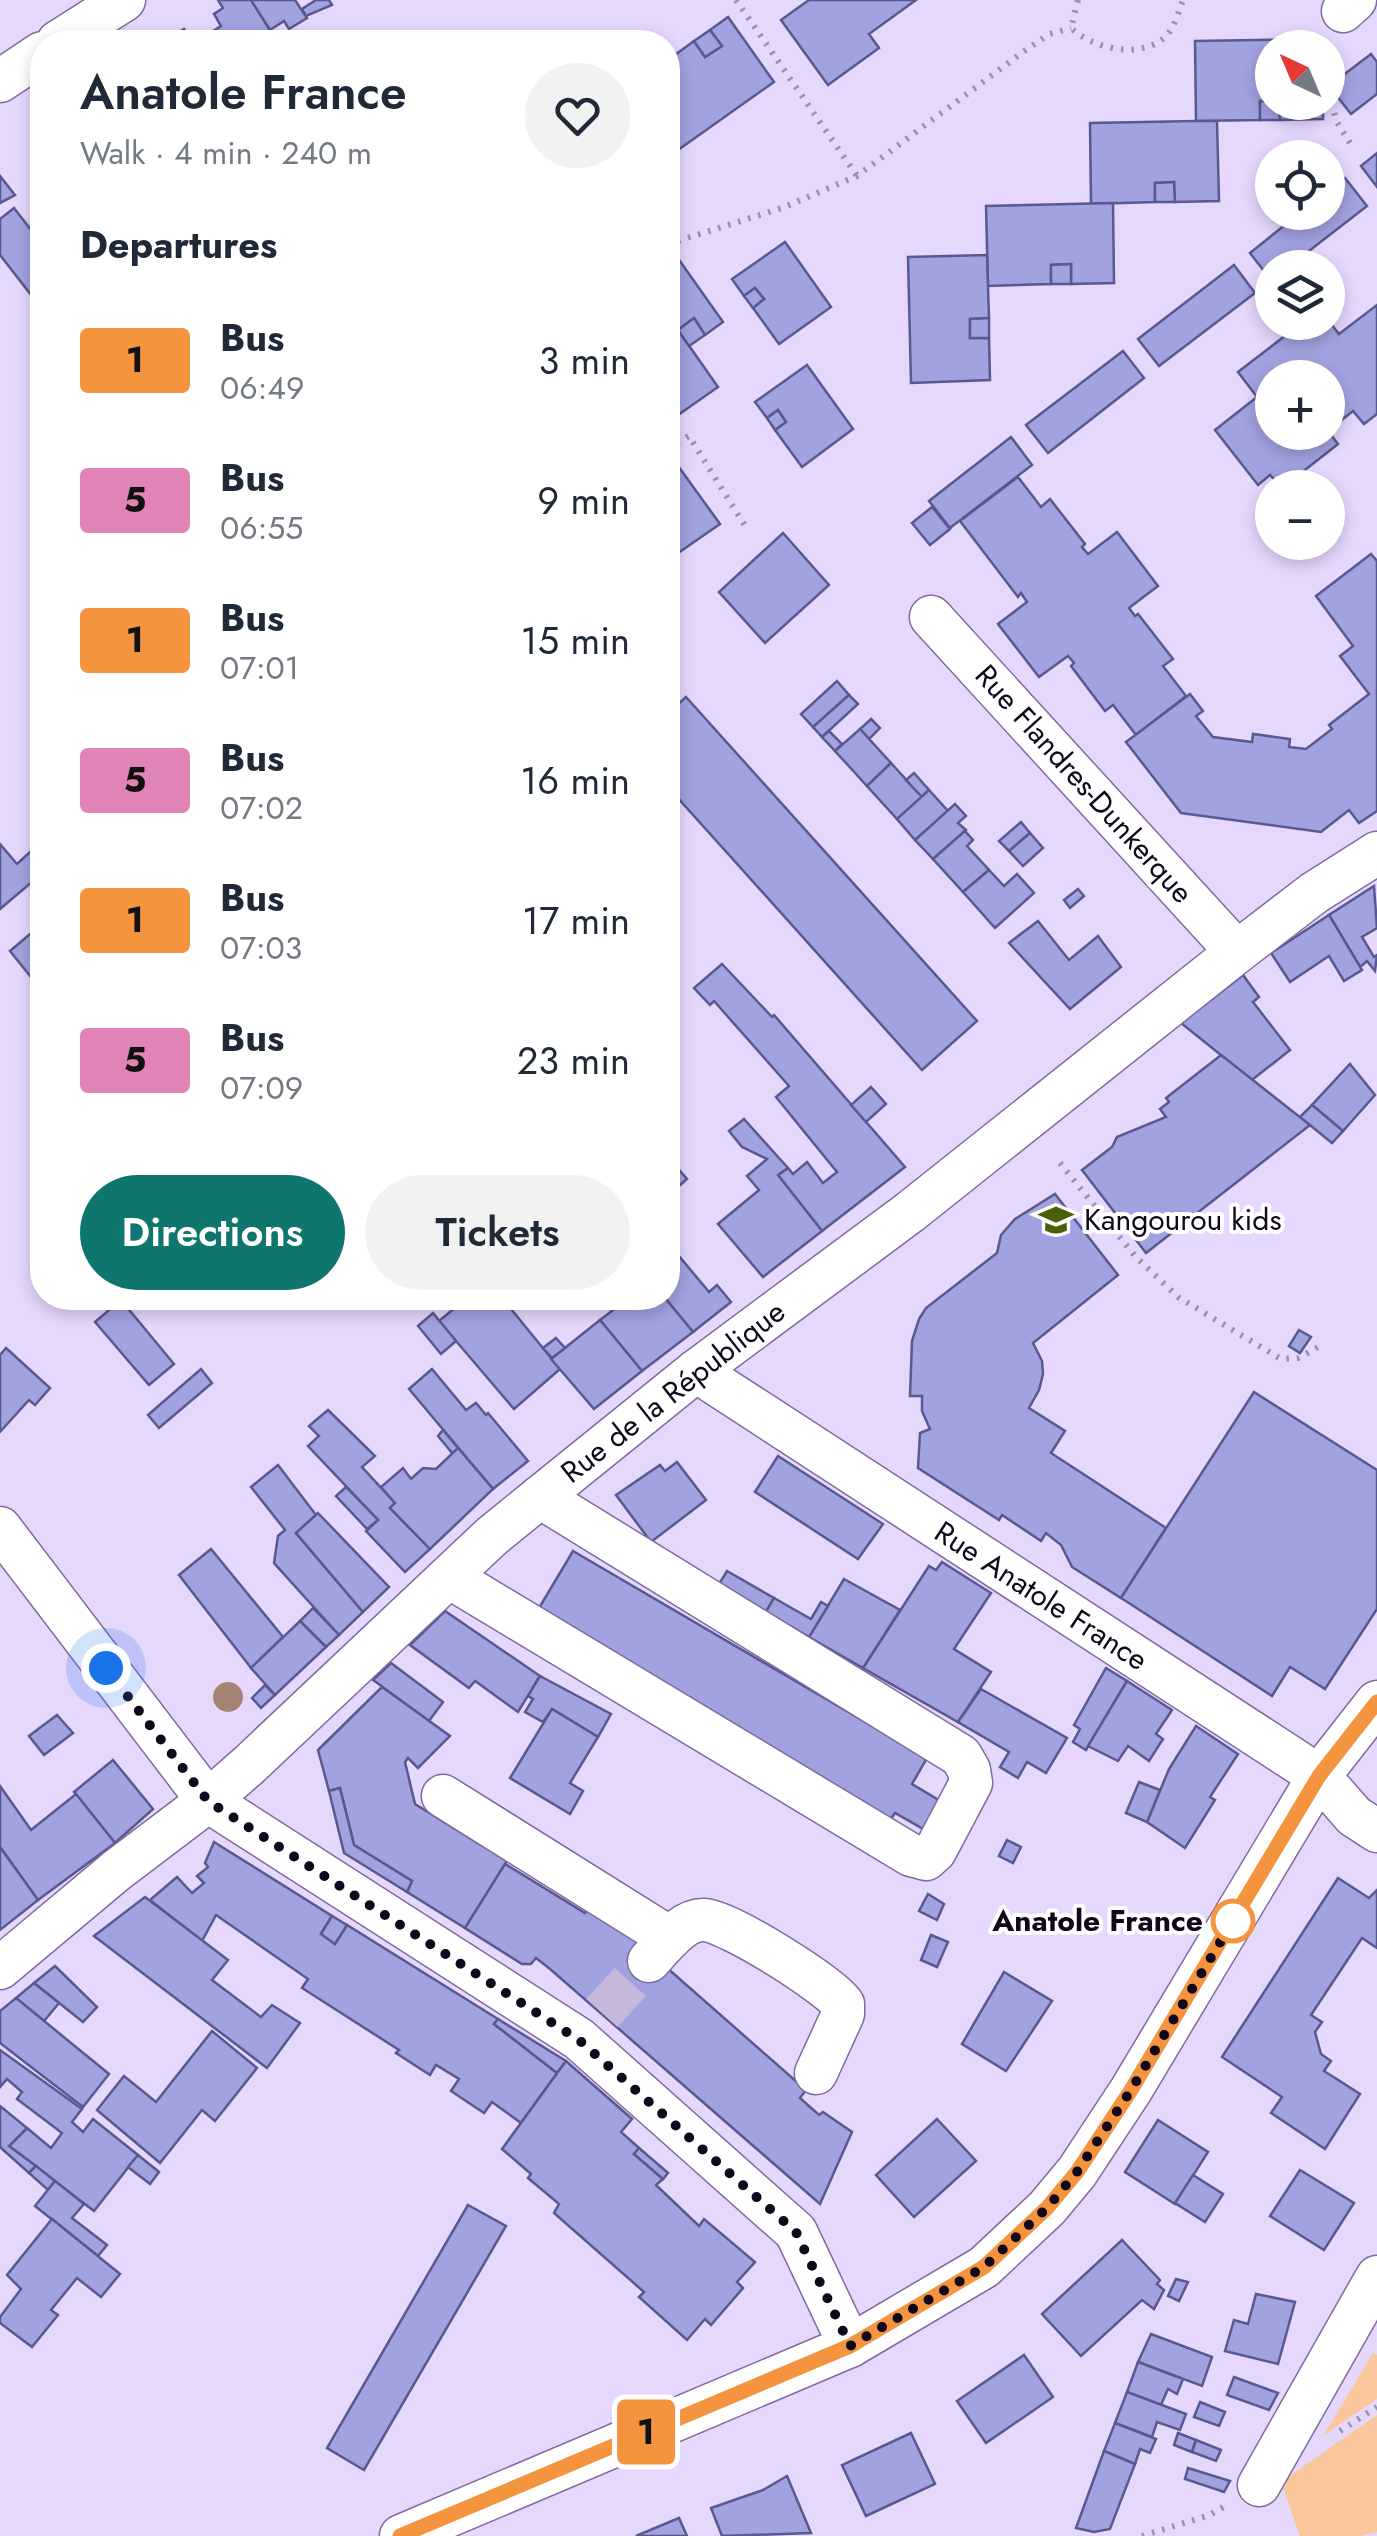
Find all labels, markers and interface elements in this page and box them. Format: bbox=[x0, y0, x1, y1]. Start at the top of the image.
north arrow bbox=[1255, 30, 1345, 120]
map controls bbox=[1255, 30, 1345, 560]
text: Anatole France bbox=[80, 58, 407, 127]
button: heart bbox=[525, 63, 630, 168]
text: Walk · 4 min · 240 m bbox=[80, 130, 372, 176]
button: locate bbox=[1255, 140, 1345, 230]
text: Departures bbox=[80, 217, 277, 272]
button: layers bbox=[1255, 250, 1345, 340]
text: Bus bbox=[220, 310, 284, 365]
text: 3 min bbox=[538, 333, 630, 388]
text: 1 bbox=[126, 335, 144, 385]
button: + bbox=[1255, 360, 1345, 450]
text: 06:49 bbox=[220, 365, 304, 411]
text: Bus bbox=[220, 450, 284, 505]
button: − bbox=[1255, 470, 1345, 560]
text: 9 min bbox=[537, 473, 630, 528]
text: 5 bbox=[124, 475, 146, 525]
text: 06:55 bbox=[220, 505, 303, 551]
text: Bus bbox=[220, 590, 284, 645]
text: 15 min bbox=[521, 613, 630, 668]
text: 1 bbox=[126, 615, 144, 665]
text: 07:01 bbox=[220, 645, 299, 691]
street label: Rue Flandres-Dunkerque bbox=[965, 655, 1203, 913]
text: Bus bbox=[220, 730, 284, 785]
text: 16 min bbox=[520, 753, 630, 808]
text: 5 bbox=[124, 755, 146, 805]
text: 07:02 bbox=[220, 785, 303, 831]
text: Bus bbox=[220, 870, 284, 925]
text: 17 min bbox=[522, 893, 630, 948]
text: 1 bbox=[126, 895, 144, 945]
text: 07:03 bbox=[220, 925, 302, 971]
text: Bus bbox=[220, 1010, 284, 1065]
text: 23 min bbox=[517, 1033, 630, 1088]
text: 5 bbox=[124, 1035, 146, 1085]
text: 07:09 bbox=[220, 1065, 303, 1111]
button: Directions bbox=[80, 1175, 345, 1290]
button: Tickets bbox=[365, 1175, 630, 1290]
place label: Kangourou kids bbox=[1084, 1198, 1282, 1241]
school or university icon: Kangourou kids bbox=[1037, 1201, 1075, 1239]
street label: Rue de la République bbox=[551, 1290, 794, 1493]
street label: Rue Anatole France bbox=[926, 1510, 1156, 1681]
your location bbox=[81, 1643, 131, 1693]
place label: Anatole France bbox=[991, 1899, 1203, 1942]
marker: Anatole France bbox=[1212, 1900, 1254, 1942]
line badge: 1 bbox=[614, 2400, 678, 2464]
text: 1 bbox=[637, 2407, 655, 2457]

